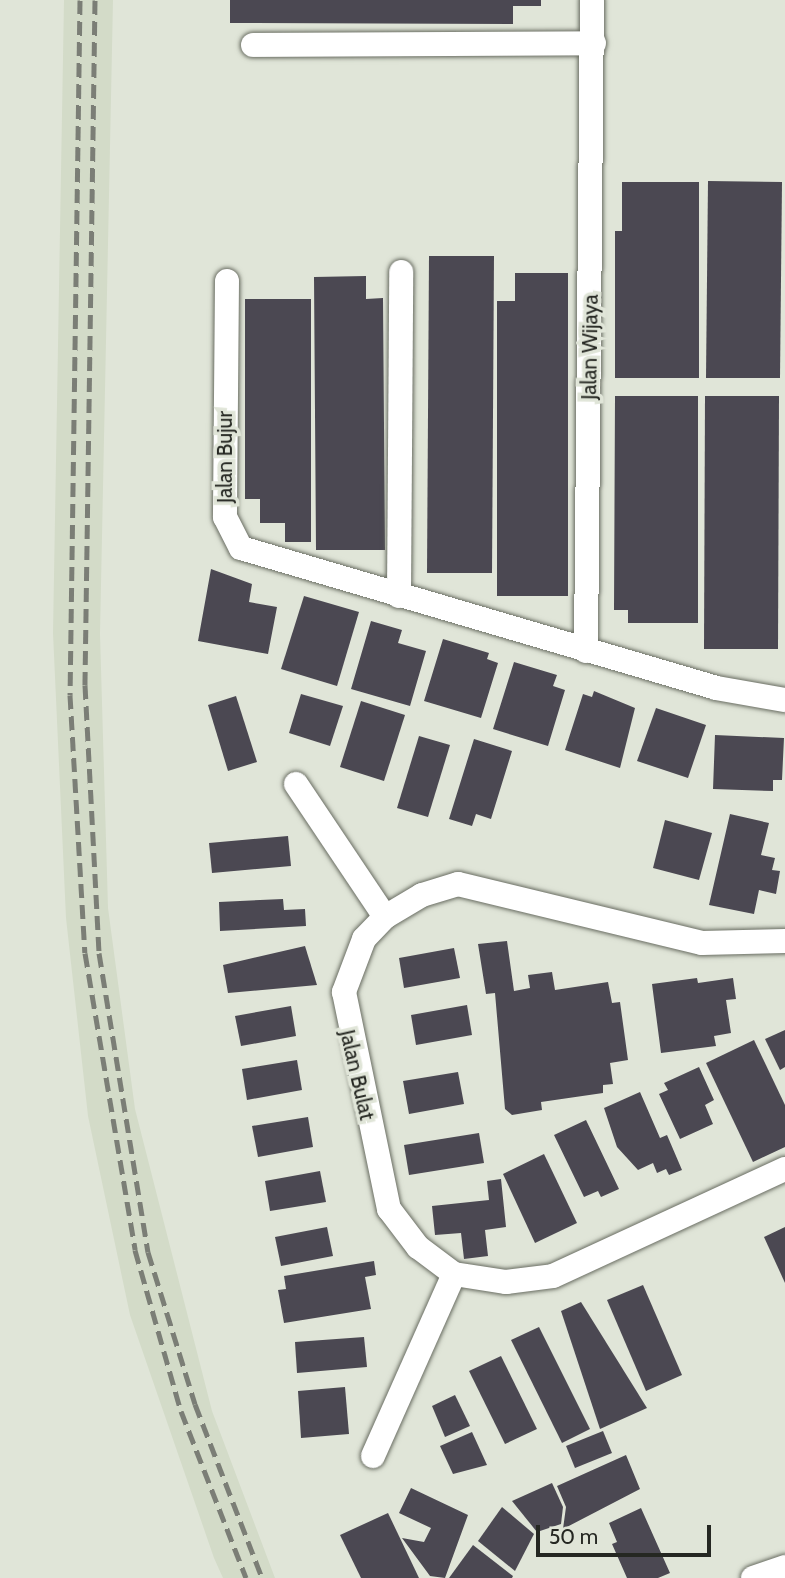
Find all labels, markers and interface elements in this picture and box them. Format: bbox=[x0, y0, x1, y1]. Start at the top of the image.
street label: Jalan Wijaya bbox=[576, 294, 604, 400]
street label: Jalan Bujur bbox=[212, 411, 238, 503]
street label: Jalan Bulat bbox=[334, 1027, 380, 1123]
scale bar bbox=[540, 1512, 715, 1556]
text: 50 m bbox=[549, 1524, 598, 1549]

